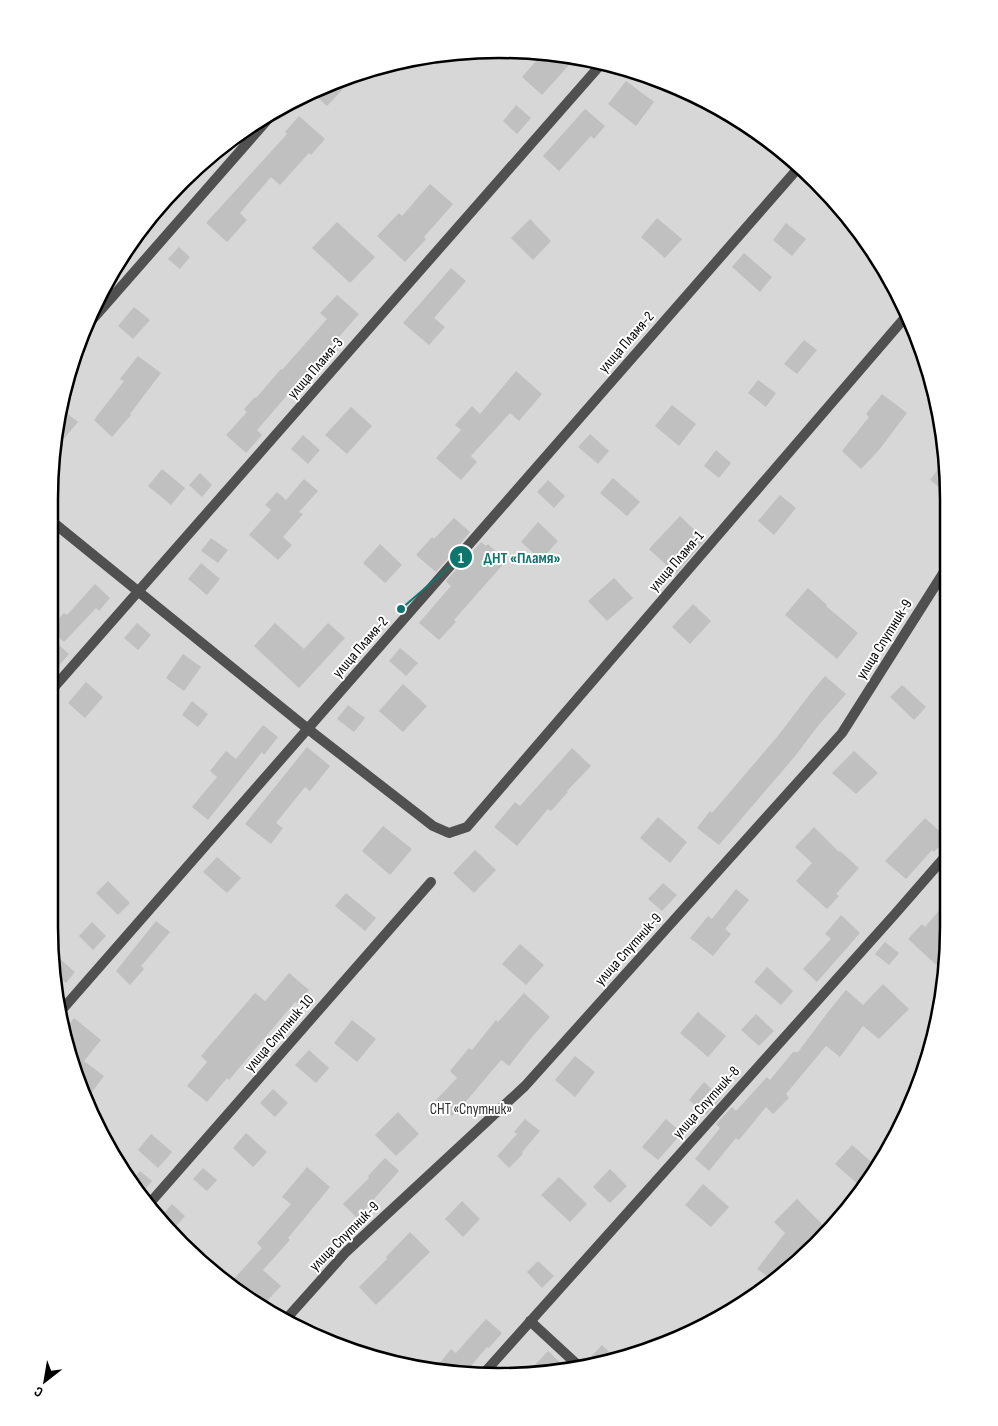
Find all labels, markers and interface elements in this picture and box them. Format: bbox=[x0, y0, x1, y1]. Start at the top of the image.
street label: улица Пламя-2 bbox=[594, 308, 658, 377]
street label: улица Пламя-3 bbox=[283, 334, 347, 403]
street label: улица Пламя-1 bbox=[645, 526, 708, 596]
callout: ДНТ «Пламя» bbox=[448, 542, 570, 573]
text: 1 bbox=[458, 549, 464, 568]
text: ДНТ «Пламя» bbox=[484, 549, 560, 568]
street label: улица Спутник-9 bbox=[852, 596, 917, 683]
street label: улица Пламя-2 bbox=[328, 613, 392, 682]
street label: улица Спутник-9 bbox=[591, 909, 666, 990]
street label: улица Спутник-10 bbox=[241, 991, 318, 1076]
street label: улица Спутник-8 bbox=[669, 1062, 744, 1143]
park label: СНТ «Спутник» bbox=[430, 1100, 512, 1119]
street label: улица Спутник-9 bbox=[305, 1197, 383, 1275]
north arrow bbox=[20, 1356, 70, 1406]
text: С bbox=[31, 1383, 46, 1401]

